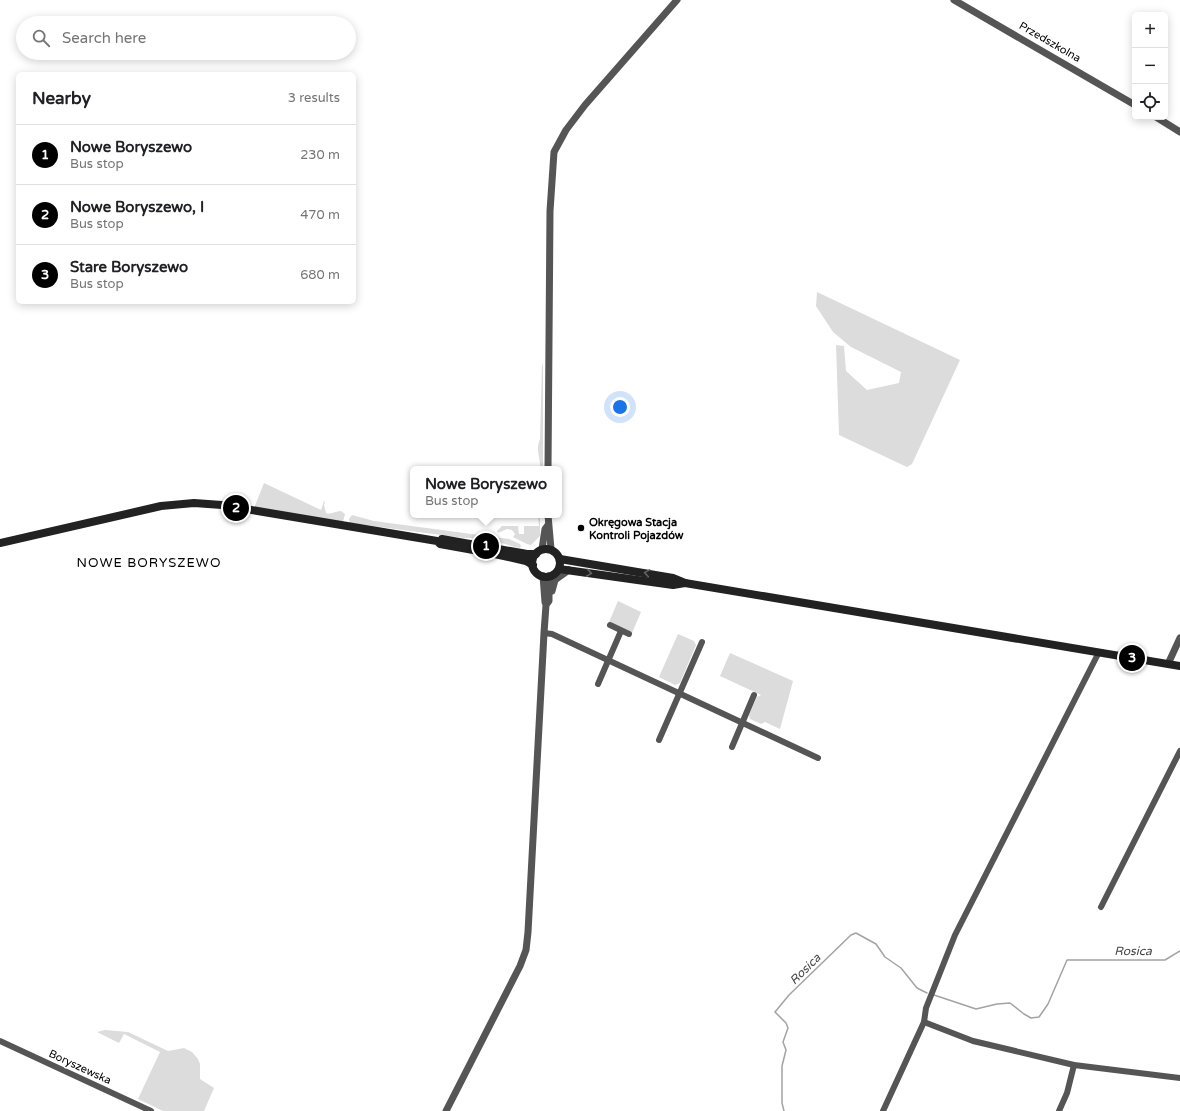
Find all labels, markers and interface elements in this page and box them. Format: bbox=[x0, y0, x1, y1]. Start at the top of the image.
map controls bbox=[1132, 12, 1168, 120]
button: + bbox=[1132, 12, 1168, 48]
search box bbox=[16, 16, 356, 60]
street label: Przedszkolna bbox=[1017, 19, 1083, 65]
icon: search bbox=[30, 27, 52, 49]
text: Search here bbox=[62, 29, 146, 47]
button: − bbox=[1132, 48, 1168, 84]
button: locate bbox=[1132, 84, 1168, 120]
text: Nearby bbox=[32, 88, 91, 109]
text: 3 results bbox=[288, 90, 340, 106]
text: Nowe Boryszewo bbox=[70, 138, 192, 156]
text: 1 bbox=[41, 147, 49, 163]
text: 230 m bbox=[300, 147, 340, 163]
text: Bus stop bbox=[70, 156, 124, 172]
text: Nowe Boryszewo, I bbox=[70, 198, 204, 216]
text: 2 bbox=[41, 207, 49, 223]
text: 470 m bbox=[300, 207, 340, 223]
text: Bus stop bbox=[70, 216, 124, 232]
text: Stare Boryszewo bbox=[70, 258, 188, 276]
text: 3 bbox=[41, 267, 49, 283]
text: 680 m bbox=[300, 267, 340, 283]
text: Bus stop bbox=[70, 276, 124, 292]
your location bbox=[610, 397, 630, 417]
popup bbox=[410, 466, 562, 518]
text: Nowe Boryszewo bbox=[425, 475, 547, 493]
pin: 2 bbox=[223, 493, 249, 523]
text: Bus stop bbox=[425, 493, 479, 509]
place label: Okręgowa Stacja Kontroli Pojazdów bbox=[589, 516, 684, 543]
marker: Okręgowa Stacja Kontroli Pojazdów bbox=[576, 523, 586, 533]
pin: 1 bbox=[473, 531, 499, 561]
district label: NOWE BORYSZEWO bbox=[76, 555, 222, 571]
one-way arrow bbox=[586, 568, 592, 577]
one-way arrow bbox=[644, 569, 650, 578]
pin: 3 bbox=[1119, 643, 1145, 673]
water label: Rosica bbox=[1114, 944, 1152, 958]
water label: Rosica bbox=[787, 951, 823, 987]
street label: Boryszewska bbox=[47, 1047, 113, 1087]

